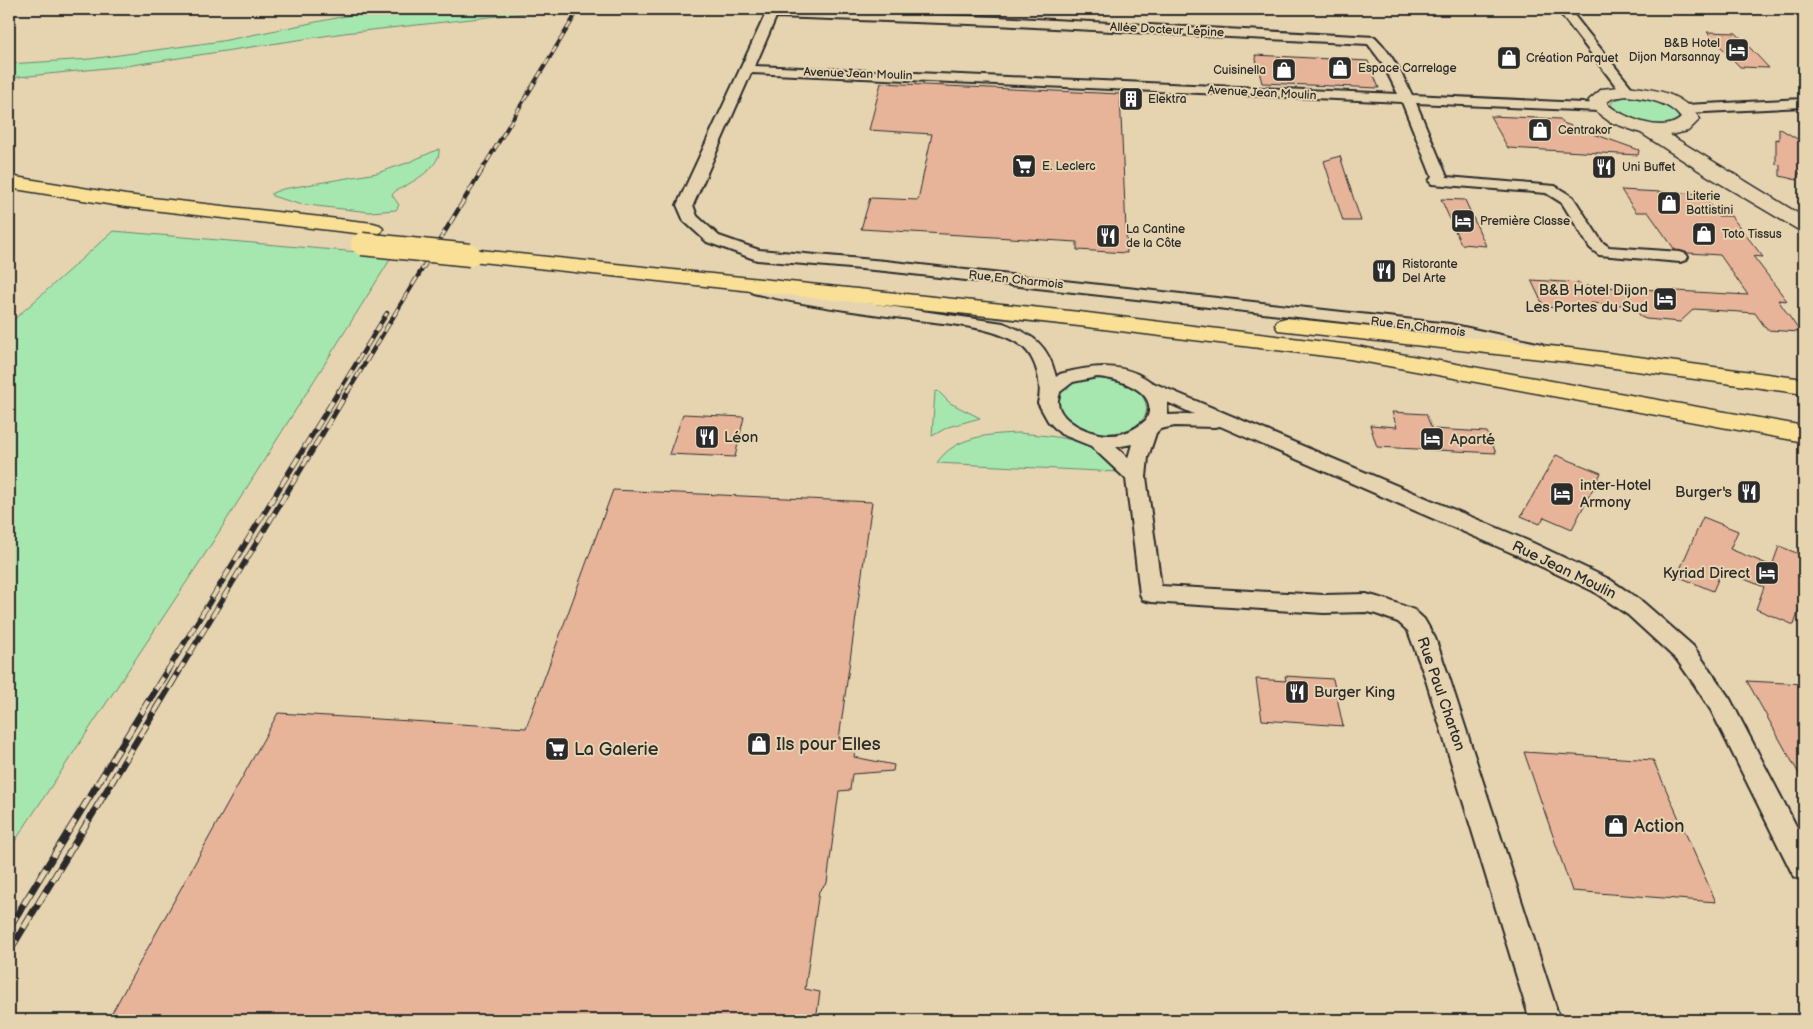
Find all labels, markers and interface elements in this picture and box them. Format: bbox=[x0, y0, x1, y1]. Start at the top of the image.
street label: Allée Docteur Lépine bbox=[1110, 20, 1224, 40]
place label: B&B Hotel Dijon Marsannay bbox=[1629, 36, 1721, 65]
hotel icon: B&B Hotel Dijon Marsannay bbox=[1724, 37, 1750, 63]
shop icon: Création Parquet bbox=[1496, 45, 1522, 71]
place label: Création Parquet bbox=[1526, 51, 1619, 66]
shop icon: Espace Carrelage bbox=[1327, 55, 1353, 81]
shop icon: Cuisinella bbox=[1271, 57, 1297, 83]
place label: Espace Carrelage bbox=[1358, 61, 1457, 76]
place label: Cuisinella bbox=[1213, 63, 1266, 78]
street label: Avenue Jean Moulin bbox=[803, 65, 913, 83]
street label: Avenue Jean Moulin bbox=[1207, 83, 1317, 103]
building icon: Elektra bbox=[1118, 86, 1144, 112]
place label: Elektra bbox=[1148, 92, 1187, 107]
shop icon: Centrakor bbox=[1527, 117, 1553, 143]
place label: Centrakor bbox=[1558, 123, 1612, 138]
supermarket icon: E. Leclerc bbox=[1011, 153, 1037, 179]
restaurant icon: Uni Buffet bbox=[1591, 154, 1617, 180]
place label: E. Leclerc bbox=[1042, 159, 1096, 174]
place label: Uni Buffet bbox=[1622, 160, 1676, 175]
place label: Literie Battistini bbox=[1686, 189, 1733, 218]
shop icon: Literie Battistini bbox=[1656, 190, 1682, 216]
hotel icon: Première Classe bbox=[1450, 208, 1476, 234]
place label: Première Classe bbox=[1480, 214, 1570, 229]
shop icon: Toto Tissus bbox=[1691, 221, 1717, 247]
place label: La Cantine de la Côte bbox=[1126, 222, 1185, 251]
restaurant icon: La Cantine de la Côte bbox=[1095, 223, 1121, 249]
place label: Toto Tissus bbox=[1722, 227, 1782, 242]
place label: Ristorante Del Arte bbox=[1402, 257, 1458, 286]
restaurant icon: Ristorante Del Arte bbox=[1371, 258, 1397, 284]
street label: Rue En Charmois bbox=[968, 268, 1064, 292]
place label: B&B Hotel Dijon Les Portes du Sud bbox=[1525, 281, 1648, 317]
hotel icon: B&B Hotel Dijon Les Portes du Sud bbox=[1652, 286, 1678, 312]
street label: Rue En Charmois bbox=[1370, 314, 1466, 340]
restaurant icon: Léon bbox=[694, 424, 720, 450]
hotel icon: Aparté bbox=[1419, 426, 1445, 452]
place label: Léon bbox=[724, 428, 758, 447]
place label: Aparté bbox=[1450, 430, 1495, 449]
place label: inter-Hotel Armony bbox=[1580, 476, 1651, 512]
restaurant icon: Burger's bbox=[1736, 479, 1762, 505]
hotel icon: inter-Hotel Armony bbox=[1549, 481, 1575, 507]
place label: Burger's bbox=[1675, 483, 1733, 502]
street label: Rue Jean Moulin bbox=[1509, 537, 1619, 603]
hotel icon: Kyriad Direct bbox=[1754, 560, 1780, 586]
place label: Kyriad Direct bbox=[1663, 564, 1750, 583]
street label: Rue Paul Charton bbox=[1413, 635, 1469, 753]
restaurant icon: Burger King bbox=[1284, 679, 1310, 705]
place label: Burger King bbox=[1314, 683, 1395, 702]
shop icon: Ils pour Elles bbox=[746, 731, 772, 757]
place label: Ils pour Elles bbox=[776, 734, 881, 755]
supermarket icon: La Galerie bbox=[544, 736, 570, 762]
place label: La Galerie bbox=[574, 739, 659, 760]
shop icon: Action bbox=[1603, 813, 1629, 839]
place label: Action bbox=[1634, 816, 1684, 837]

